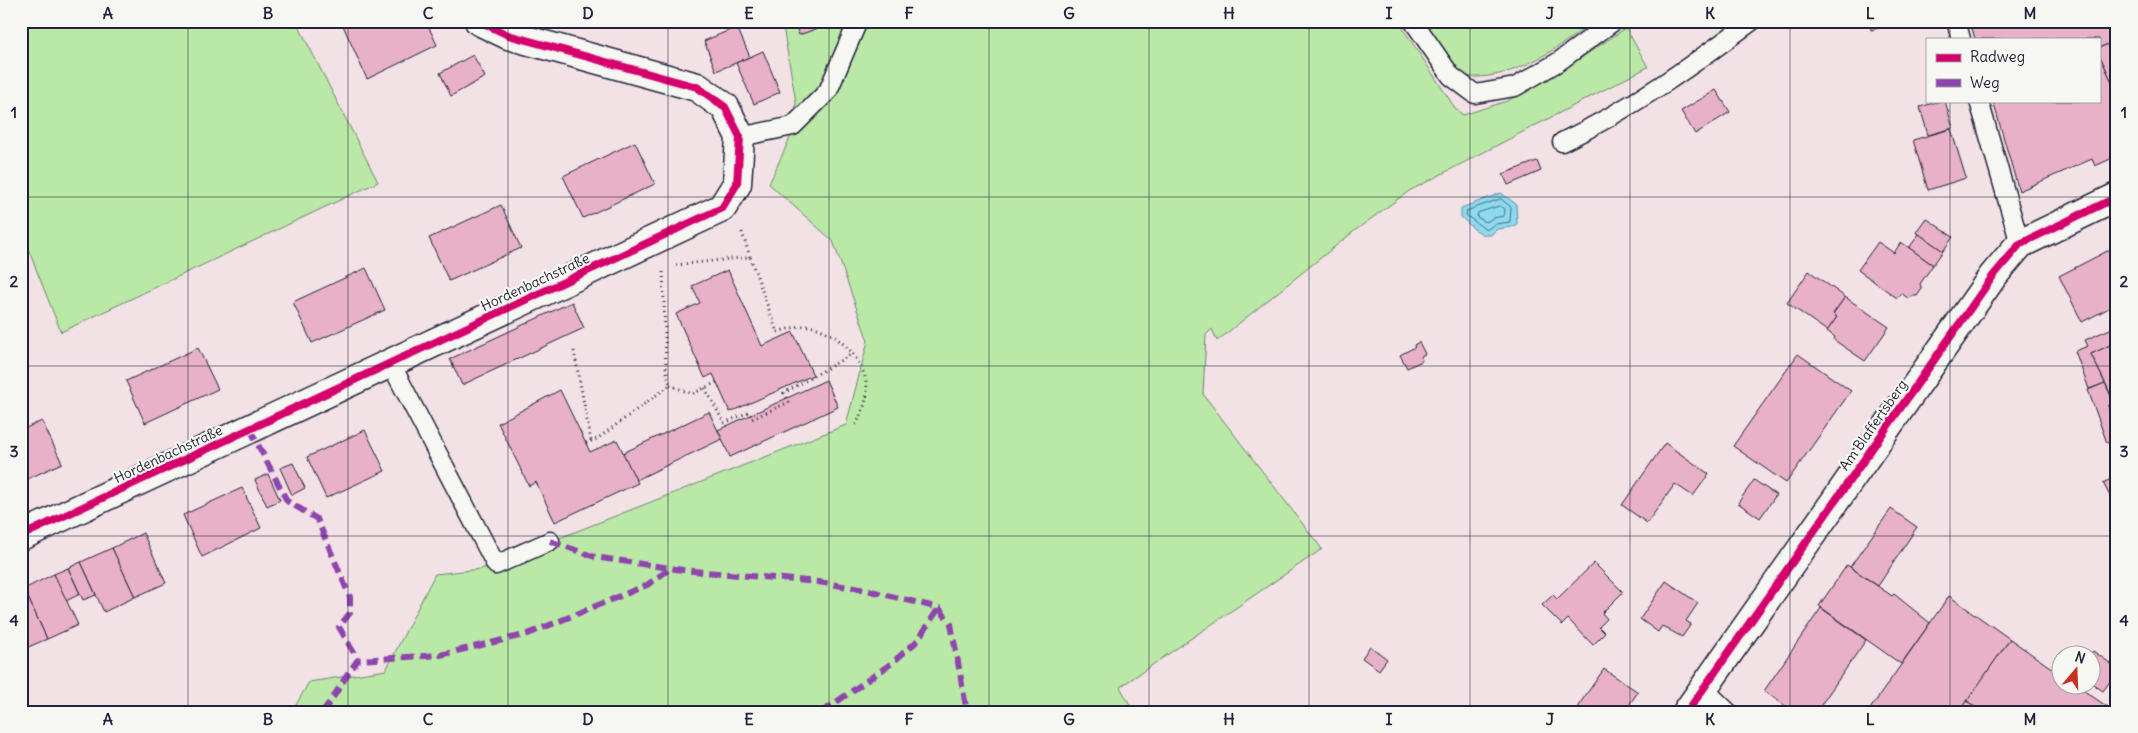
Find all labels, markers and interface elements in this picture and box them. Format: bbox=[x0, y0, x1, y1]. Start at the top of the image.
text: A bbox=[103, 3, 113, 23]
text: B bbox=[263, 3, 274, 23]
text: C bbox=[423, 3, 434, 23]
text: D bbox=[582, 3, 594, 23]
text: E bbox=[744, 3, 754, 23]
text: F bbox=[904, 3, 914, 23]
text: G bbox=[1063, 3, 1075, 23]
text: H bbox=[1223, 3, 1235, 23]
text: I bbox=[1386, 3, 1393, 23]
text: J bbox=[1546, 3, 1555, 23]
text: K bbox=[1705, 3, 1715, 23]
text: L bbox=[1866, 3, 1875, 23]
text: M bbox=[2024, 3, 2037, 23]
legend bbox=[1926, 38, 2100, 102]
text: Radweg bbox=[1970, 47, 2025, 66]
text: Weg bbox=[1970, 73, 2000, 92]
text: 1 bbox=[11, 102, 17, 122]
text: 1 bbox=[2121, 102, 2127, 122]
street label: Hordenbachstraße bbox=[478, 249, 592, 315]
text: 2 bbox=[10, 271, 19, 291]
text: 2 bbox=[2120, 271, 2129, 291]
street label: Am Blaffertsberg bbox=[1835, 376, 1911, 474]
street label: Hordenbachstraße bbox=[111, 421, 225, 487]
text: 3 bbox=[9, 441, 19, 461]
text: 3 bbox=[2119, 441, 2129, 461]
text: 4 bbox=[9, 610, 19, 630]
text: 4 bbox=[2119, 610, 2129, 630]
north arrow bbox=[2050, 646, 2100, 696]
text: N bbox=[2073, 648, 2088, 668]
text: A bbox=[103, 709, 113, 729]
text: B bbox=[263, 709, 274, 729]
text: C bbox=[423, 709, 434, 729]
text: D bbox=[582, 709, 594, 729]
text: E bbox=[744, 709, 754, 729]
text: F bbox=[904, 709, 914, 729]
text: G bbox=[1063, 709, 1075, 729]
text: H bbox=[1223, 709, 1235, 729]
text: I bbox=[1386, 709, 1393, 729]
text: J bbox=[1546, 709, 1555, 729]
text: K bbox=[1705, 709, 1715, 729]
text: L bbox=[1866, 709, 1875, 729]
text: M bbox=[2024, 709, 2037, 729]

